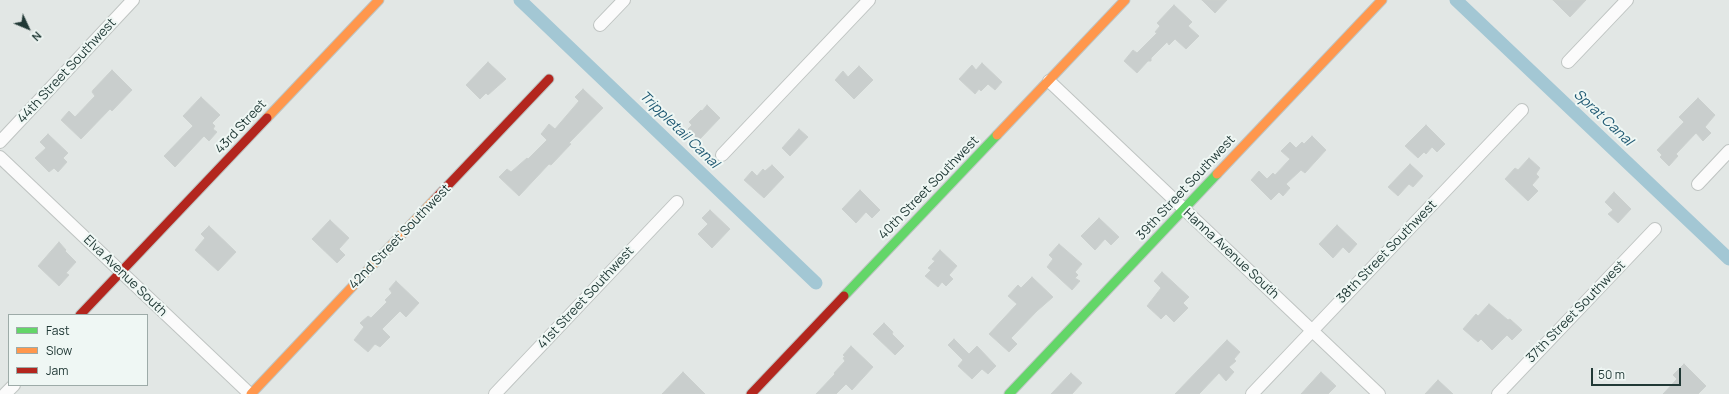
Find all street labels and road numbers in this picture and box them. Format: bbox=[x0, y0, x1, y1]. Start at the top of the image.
street label: 44th Street Southwest bbox=[14, 15, 120, 127]
street label: 43rd Street bbox=[212, 97, 270, 157]
street label: 39th Street Southwest bbox=[1133, 132, 1239, 244]
street label: 40th Street Southwest bbox=[876, 133, 982, 243]
street label: 42nd Street Southwest bbox=[346, 181, 454, 293]
street label: 38th Street Southwest bbox=[1334, 197, 1440, 307]
street label: Hanna Avenue South bbox=[1180, 206, 1282, 302]
street label: Elva Avenue South bbox=[80, 232, 170, 320]
street label: 41st Street Southwest bbox=[535, 244, 637, 352]
street label: 37th Street Southwest bbox=[1523, 258, 1629, 366]

